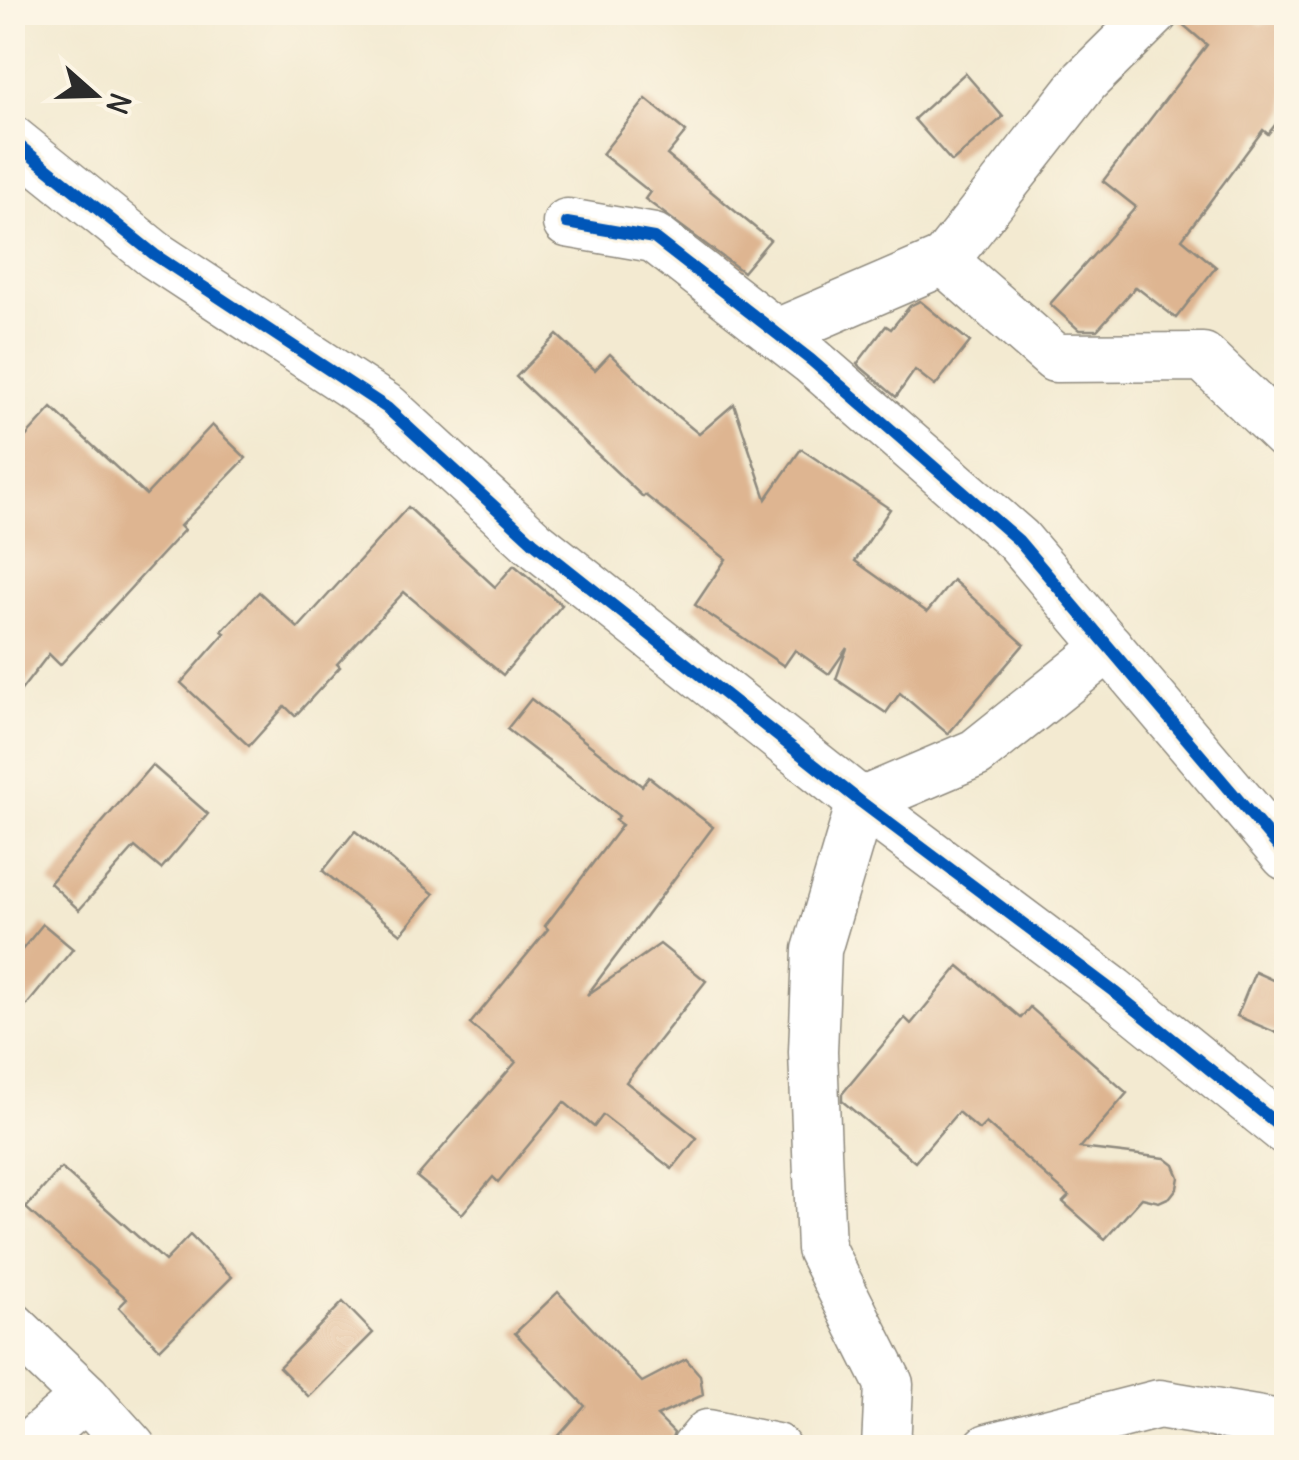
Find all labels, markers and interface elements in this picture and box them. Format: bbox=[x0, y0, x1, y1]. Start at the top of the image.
north arrow bbox=[45, 45, 145, 145]
text: N bbox=[98, 88, 139, 119]

